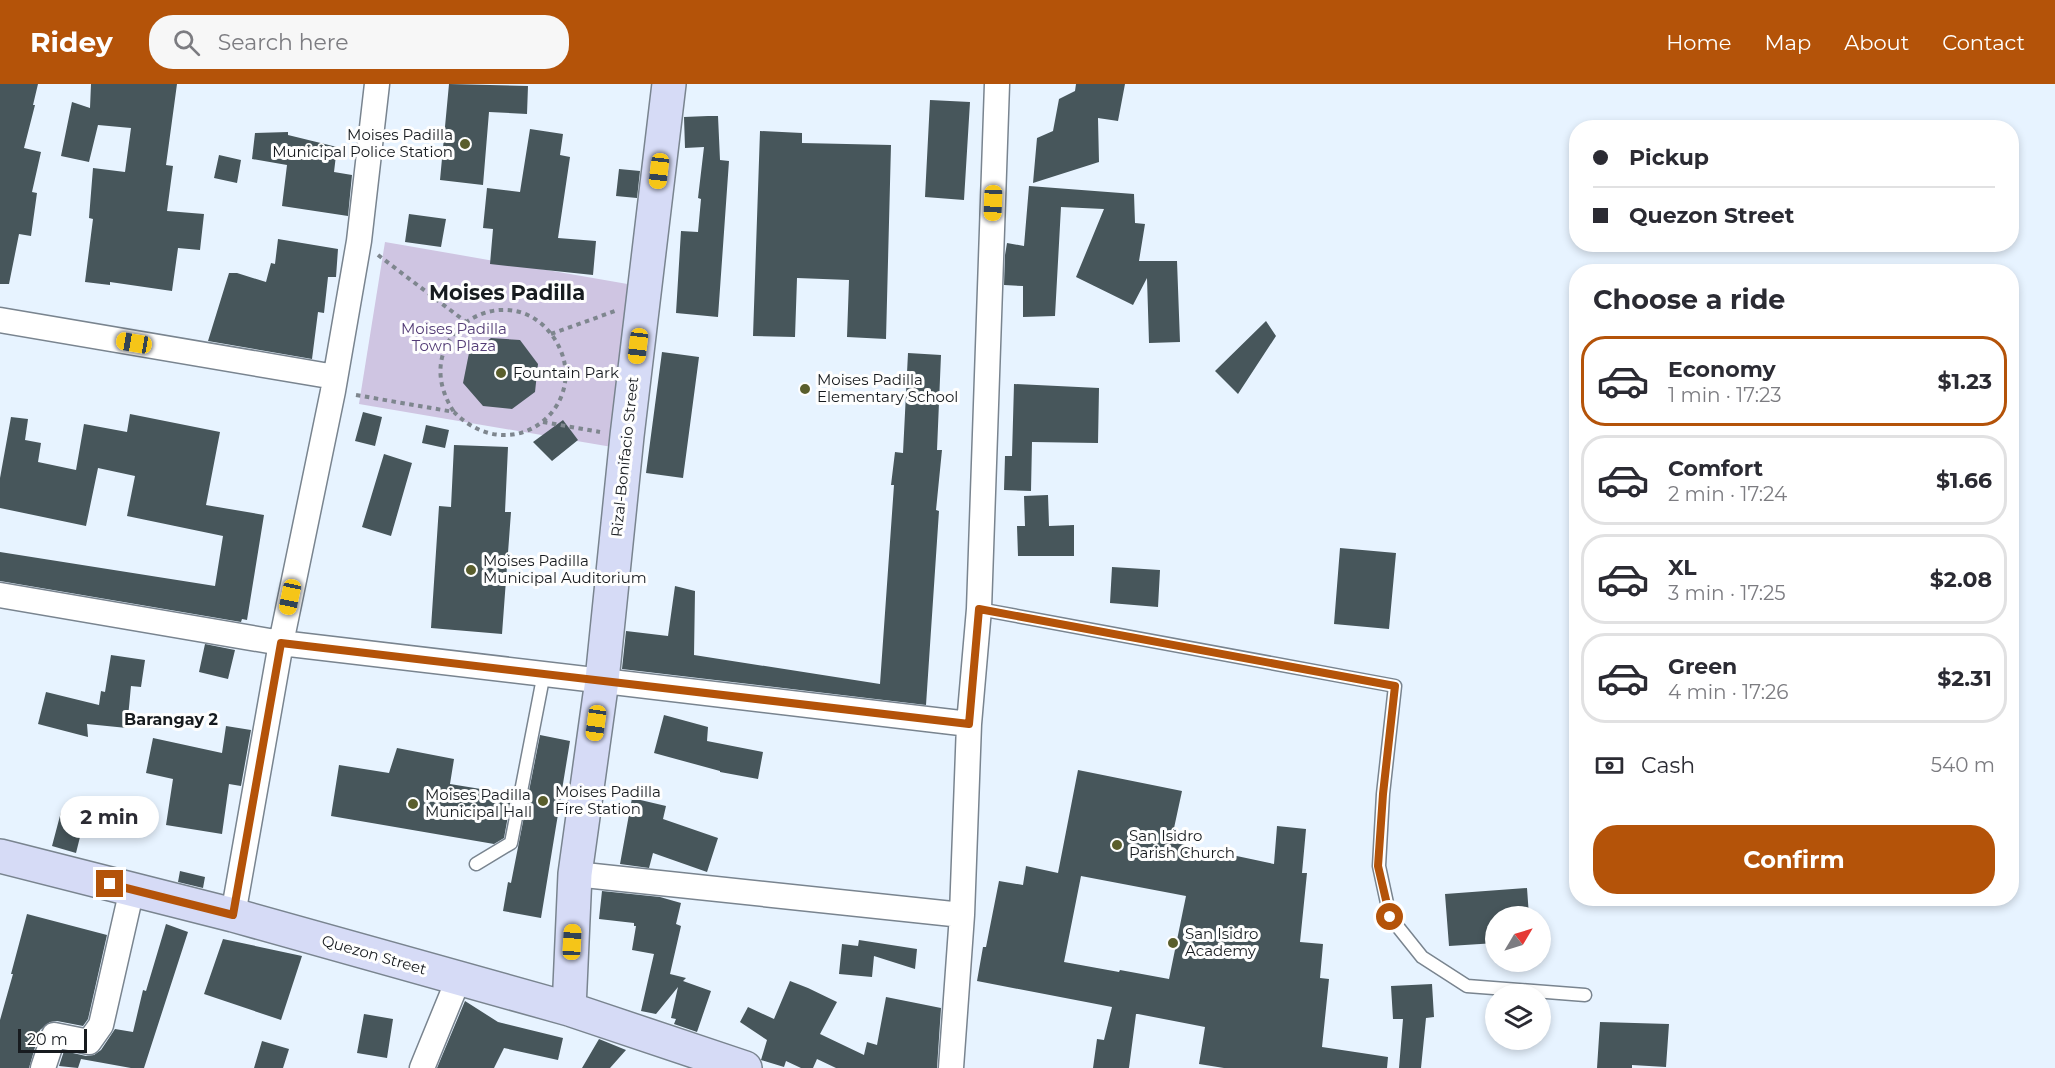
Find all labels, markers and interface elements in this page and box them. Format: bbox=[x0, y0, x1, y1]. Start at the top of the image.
search box bbox=[149, 15, 569, 69]
text: Ridey bbox=[30, 25, 113, 59]
icon: search bbox=[170, 26, 203, 59]
text: Search here bbox=[218, 29, 349, 56]
text: Home bbox=[1666, 30, 1731, 55]
text: Map bbox=[1764, 30, 1811, 55]
text: About bbox=[1844, 30, 1909, 55]
text: Contact bbox=[1942, 30, 2025, 55]
place label: Moises Padilla Municipal Police Station bbox=[272, 125, 453, 161]
marker: Moises Padilla Municipal Police Station bbox=[458, 137, 472, 151]
text: Pickup bbox=[1629, 144, 1709, 171]
car bbox=[648, 152, 670, 190]
car bbox=[983, 185, 1003, 221]
text: Quezon Street bbox=[1629, 202, 1794, 229]
district label: Moises Padilla bbox=[429, 280, 585, 305]
text: Choose a ride bbox=[1593, 283, 1785, 316]
park label: Moises Padilla Town Plaza bbox=[401, 319, 507, 355]
car bbox=[627, 327, 649, 365]
car bbox=[115, 331, 153, 355]
icon: car bbox=[1596, 354, 1650, 408]
text: Economy bbox=[1668, 356, 1776, 383]
place label: Fountain Park bbox=[513, 363, 619, 382]
marker: Fountain Park bbox=[494, 366, 508, 380]
text: $1.23 bbox=[1938, 368, 1992, 395]
place label: Moises Padilla Elementary School bbox=[817, 370, 958, 406]
street label: Rizal-Bonifacio Street bbox=[607, 376, 642, 538]
marker: Moises Padilla Elementary School bbox=[798, 382, 812, 396]
text: 1 min · 17:23 bbox=[1668, 383, 1782, 407]
icon: car bbox=[1596, 453, 1650, 507]
text: Comfort bbox=[1668, 455, 1763, 482]
text: $1.66 bbox=[1936, 467, 1992, 494]
text: 2 min · 17:24 bbox=[1668, 482, 1787, 506]
place label: Moises Padilla Municipal Auditorium bbox=[483, 551, 647, 587]
icon: car bbox=[1596, 552, 1650, 606]
text: XL bbox=[1668, 554, 1697, 581]
marker: Moises Padilla Municipal Auditorium bbox=[464, 563, 478, 577]
text: $2.08 bbox=[1930, 566, 1992, 593]
car bbox=[277, 578, 303, 616]
text: 3 min · 17:25 bbox=[1668, 581, 1786, 605]
icon: car bbox=[1596, 651, 1650, 705]
text: Green bbox=[1668, 653, 1737, 680]
text: $2.31 bbox=[1937, 665, 1992, 692]
text: 4 min · 17:26 bbox=[1668, 680, 1788, 704]
car bbox=[585, 704, 607, 742]
district label: Barangay 2 bbox=[124, 710, 218, 729]
icon: cash bbox=[1593, 749, 1626, 782]
text: Cash bbox=[1641, 752, 1695, 779]
text: 540 m bbox=[1931, 753, 1995, 777]
place label: Moises Padilla Fire Station bbox=[555, 782, 661, 818]
place label: Moises Padilla Municipal Hall bbox=[425, 785, 532, 821]
marker: Moises Padilla Fire Station bbox=[536, 794, 550, 808]
callout: 2 min bbox=[60, 797, 160, 839]
marker: Moises Padilla Municipal Hall bbox=[406, 797, 420, 811]
text: 2 min bbox=[80, 805, 139, 829]
button: Confirm bbox=[1593, 825, 1995, 894]
place label: San Isidro Parish Church bbox=[1129, 826, 1235, 862]
marker: San Isidro Parish Church bbox=[1110, 838, 1124, 852]
route end bbox=[96, 870, 123, 897]
route start bbox=[1376, 903, 1403, 930]
north arrow bbox=[1485, 906, 1551, 972]
map controls bbox=[1485, 906, 1551, 1050]
car bbox=[562, 924, 582, 960]
place label: San Isidro Academy bbox=[1185, 924, 1258, 960]
street label: Quezon Street bbox=[320, 931, 429, 979]
marker: San Isidro Academy bbox=[1166, 936, 1180, 950]
button: layers bbox=[1485, 984, 1551, 1050]
scale bar bbox=[18, 1026, 87, 1054]
text: 20 m bbox=[27, 1030, 68, 1049]

